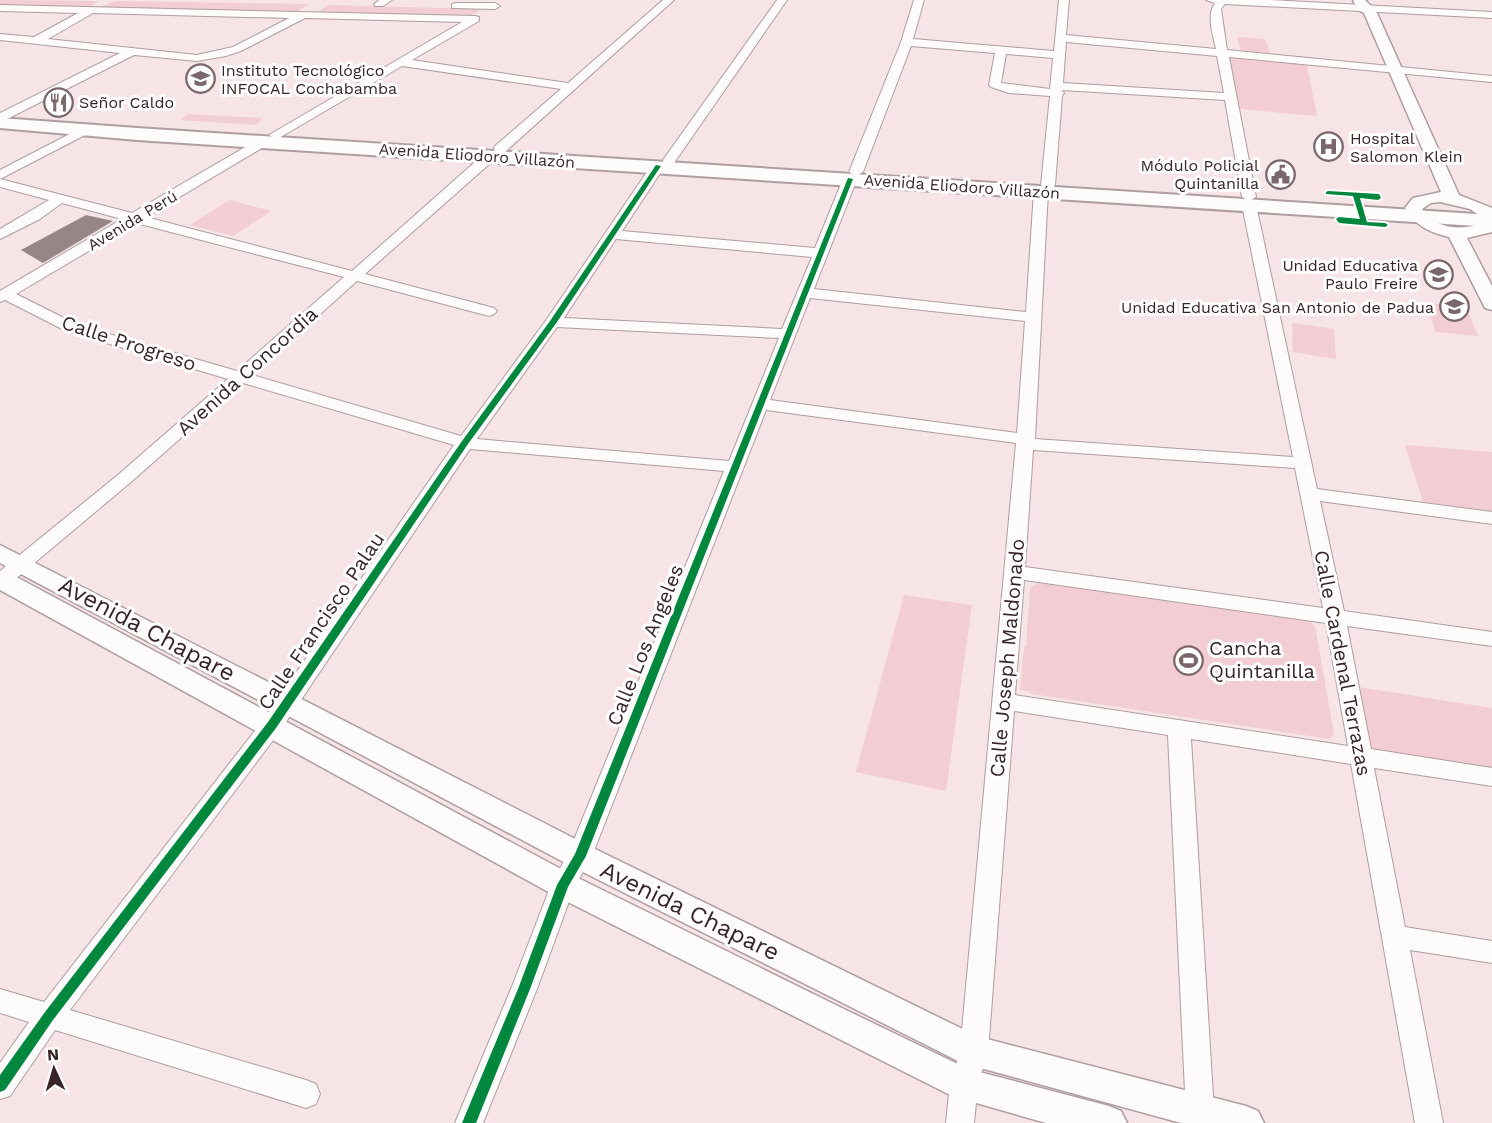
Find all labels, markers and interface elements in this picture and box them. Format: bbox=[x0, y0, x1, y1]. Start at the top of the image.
place label: Instituto Tecnológico INFOCAL Cochabamba bbox=[221, 61, 397, 98]
school or university icon: Instituto Tecnológico INFOCAL Cochabamba bbox=[184, 63, 216, 95]
restaurant icon: Señor Caldo bbox=[42, 86, 74, 118]
place label: Señor Caldo bbox=[79, 93, 174, 112]
place label: Hospital Salomon Klein bbox=[1350, 129, 1463, 166]
hospital icon: Hospital Salomon Klein bbox=[1313, 131, 1345, 163]
street label: Avenida Eliodoro Villazón bbox=[378, 139, 576, 172]
place label: Módulo Policial Quintanilla bbox=[1140, 156, 1259, 193]
public building icon: Módulo Policial Quintanilla bbox=[1264, 158, 1296, 190]
street label: Avenida Eliodoro Villazón bbox=[863, 170, 1061, 203]
street label: Avenida Perú bbox=[84, 186, 181, 255]
place label: Unidad Educativa Paulo Freire bbox=[1282, 256, 1418, 293]
school or university icon: Unidad Educativa Paulo Freire bbox=[1423, 258, 1455, 290]
school or university icon: Unidad Educativa San Antonio de Padua bbox=[1439, 291, 1471, 323]
place label: Unidad Educativa San Antonio de Padua bbox=[1121, 298, 1434, 317]
street label: Avenida Concordia bbox=[172, 302, 322, 440]
street label: Calle Progreso bbox=[59, 310, 199, 376]
street label: Calle Francisco Palau bbox=[253, 528, 389, 714]
street label: Calle Joseph Maldonado bbox=[985, 538, 1029, 778]
street label: Calle Cardenal Terrazas bbox=[1309, 548, 1377, 778]
street label: Calle Los Angeles bbox=[602, 561, 688, 729]
street label: Avenida Chapare bbox=[54, 571, 240, 687]
place label: Cancha Quintanilla bbox=[1209, 636, 1315, 683]
sports icon: Cancha Quintanilla bbox=[1172, 644, 1204, 676]
street label: Avenida Chapare bbox=[596, 856, 784, 966]
north arrow bbox=[24, 1039, 84, 1099]
text: N bbox=[46, 1045, 60, 1064]

